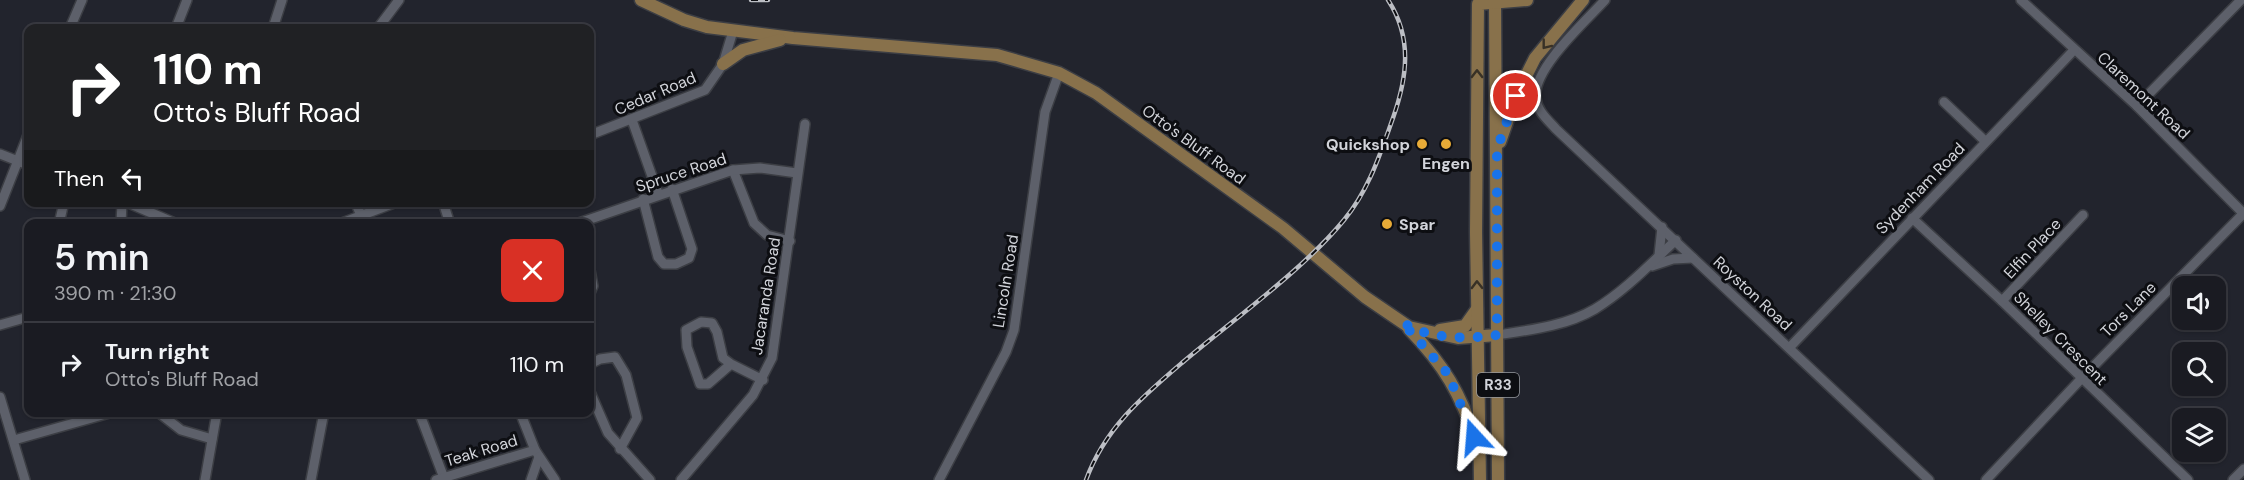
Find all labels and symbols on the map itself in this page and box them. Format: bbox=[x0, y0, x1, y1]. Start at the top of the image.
one-way arrow bbox=[1542, 38, 1553, 49]
street label: Claremont Road bbox=[2093, 47, 2194, 144]
street label: Cedar Road bbox=[611, 67, 699, 120]
one-way arrow bbox=[1471, 69, 1483, 78]
pin bbox=[1490, 70, 1541, 121]
street label: Otto's Bluff Road bbox=[1138, 100, 1250, 189]
place label: Quickshop bbox=[1326, 134, 1410, 155]
marker: Quickshop bbox=[1415, 137, 1429, 151]
marker: Engen bbox=[1439, 137, 1453, 151]
street label: Sydenham Road bbox=[1871, 138, 1969, 239]
street label: Spruce Road bbox=[633, 148, 729, 197]
place label: Engen bbox=[1422, 153, 1470, 174]
place label: Spar bbox=[1399, 214, 1436, 235]
street label: Elfin Place bbox=[1999, 214, 2066, 283]
marker: Spar bbox=[1380, 217, 1394, 231]
street label: Lincoln Road bbox=[988, 233, 1023, 329]
street label: Jacaranda Road bbox=[746, 236, 785, 356]
street label: Royston Road bbox=[1709, 252, 1796, 335]
street label: Tors Lane bbox=[2096, 277, 2161, 342]
one-way arrow bbox=[1471, 281, 1483, 290]
street label: Shelley Crescent bbox=[2009, 287, 2112, 390]
road number: R33 bbox=[1477, 373, 1519, 397]
position arrow bbox=[1442, 405, 1506, 469]
street label: Teak Road bbox=[442, 429, 520, 471]

